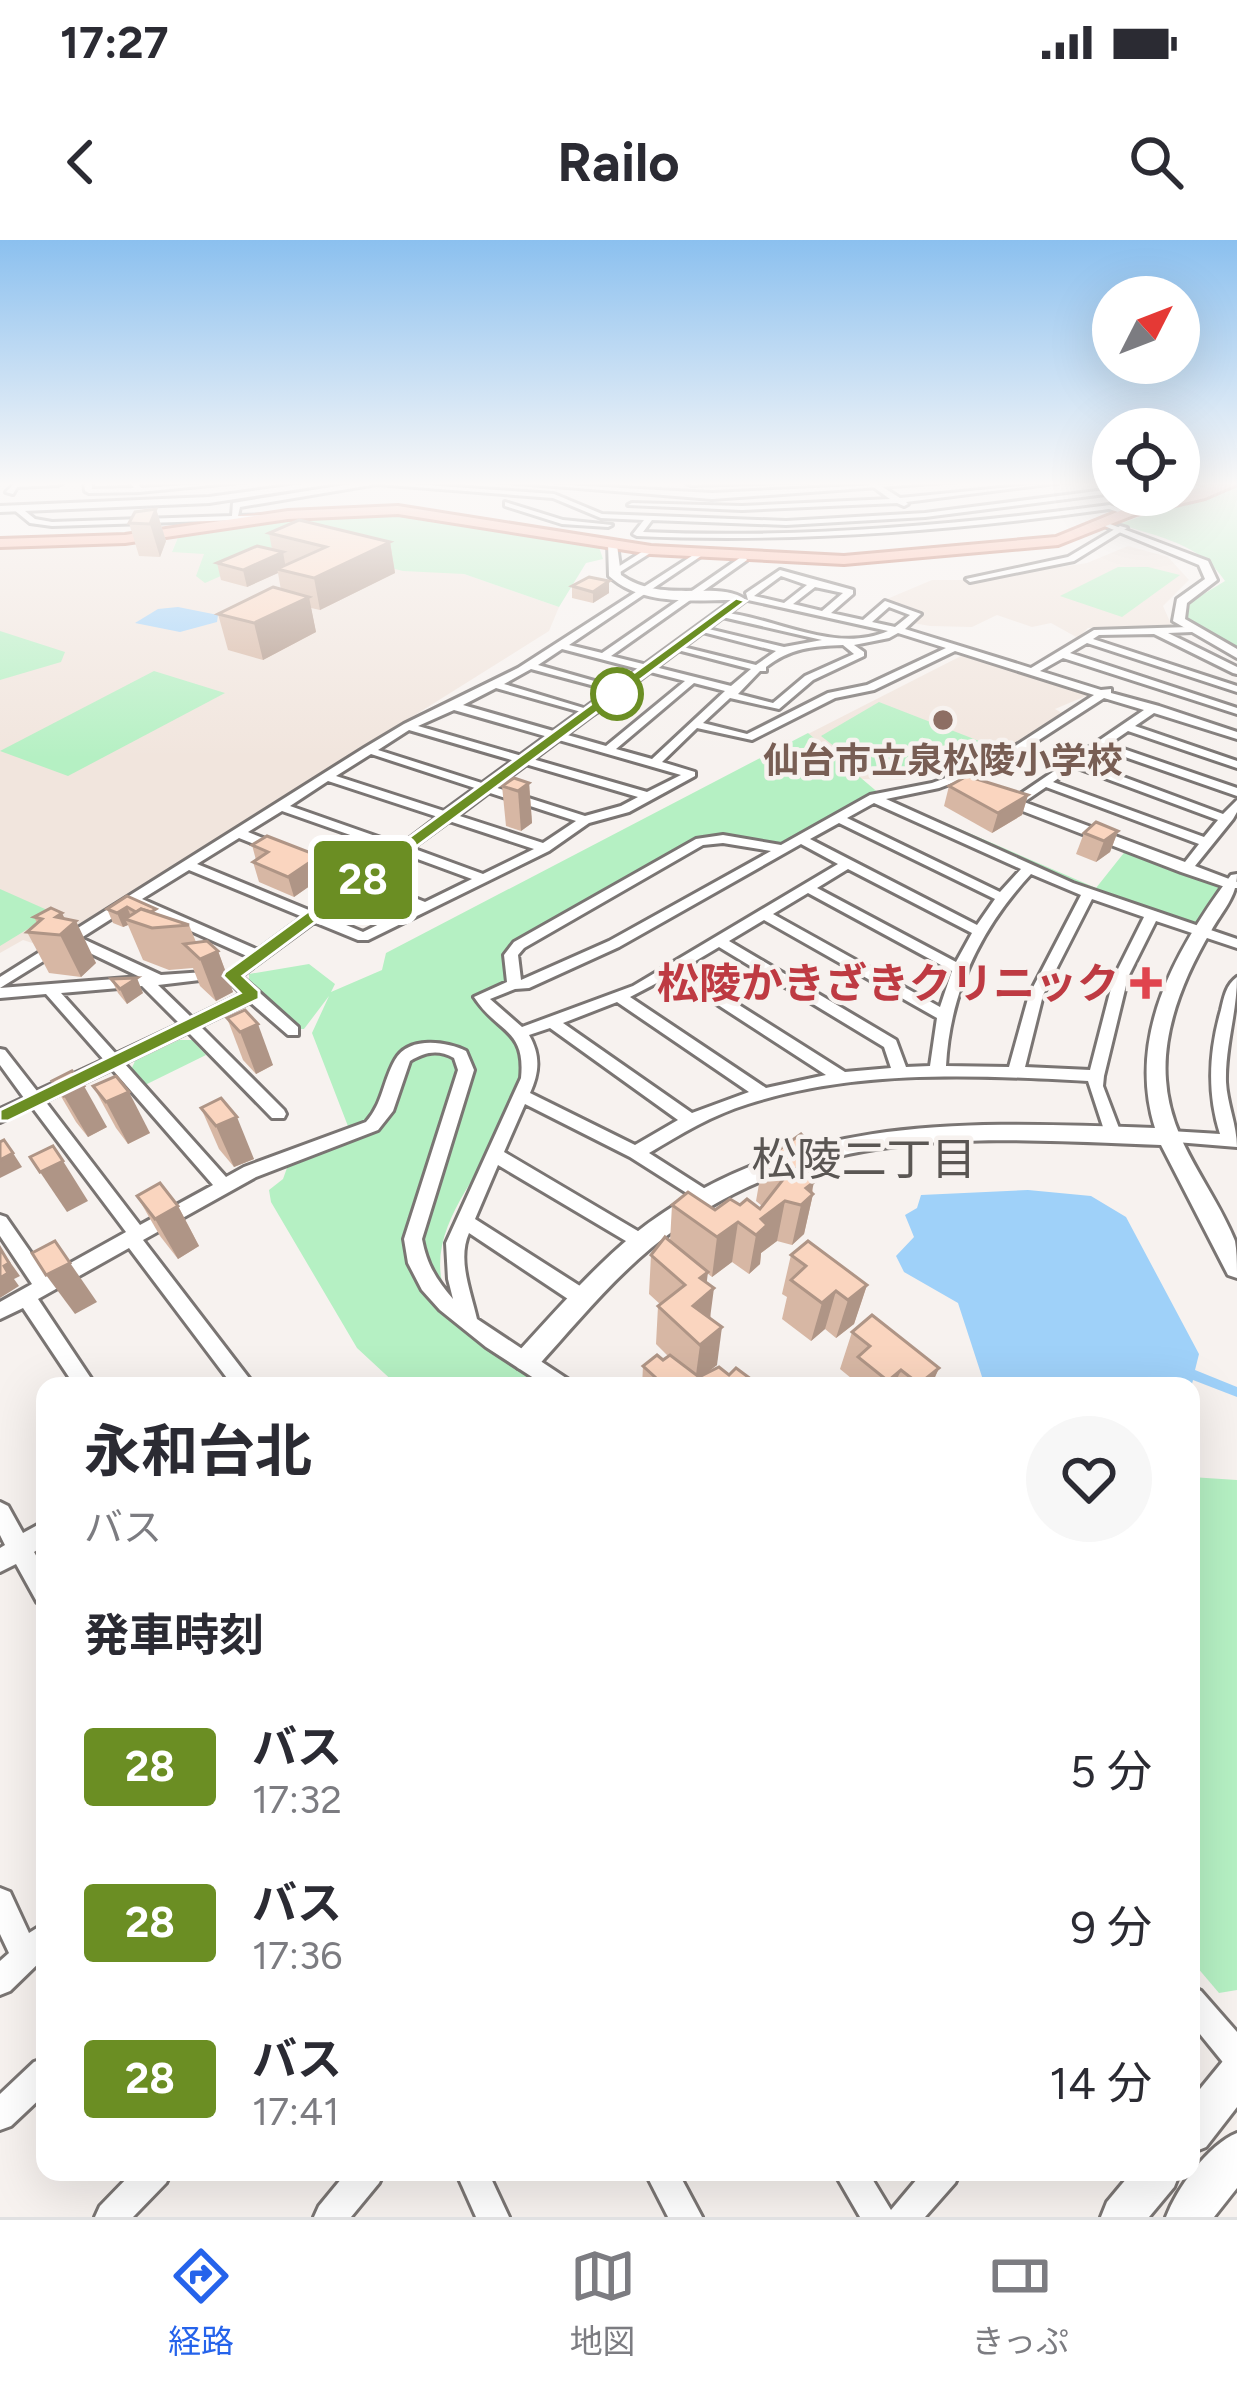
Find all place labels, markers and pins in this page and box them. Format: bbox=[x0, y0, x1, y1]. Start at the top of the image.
unlabelled marker bbox=[592, 669, 642, 719]
marker: 仙台市立泉松陵小学校 bbox=[930, 707, 956, 733]
place label: 仙台市立泉松陵小学校 bbox=[763, 739, 1123, 782]
place label: 松陵かきざきクリニック bbox=[657, 958, 1119, 1009]
marker: 松陵かきざきクリニック bbox=[1130, 967, 1162, 999]

